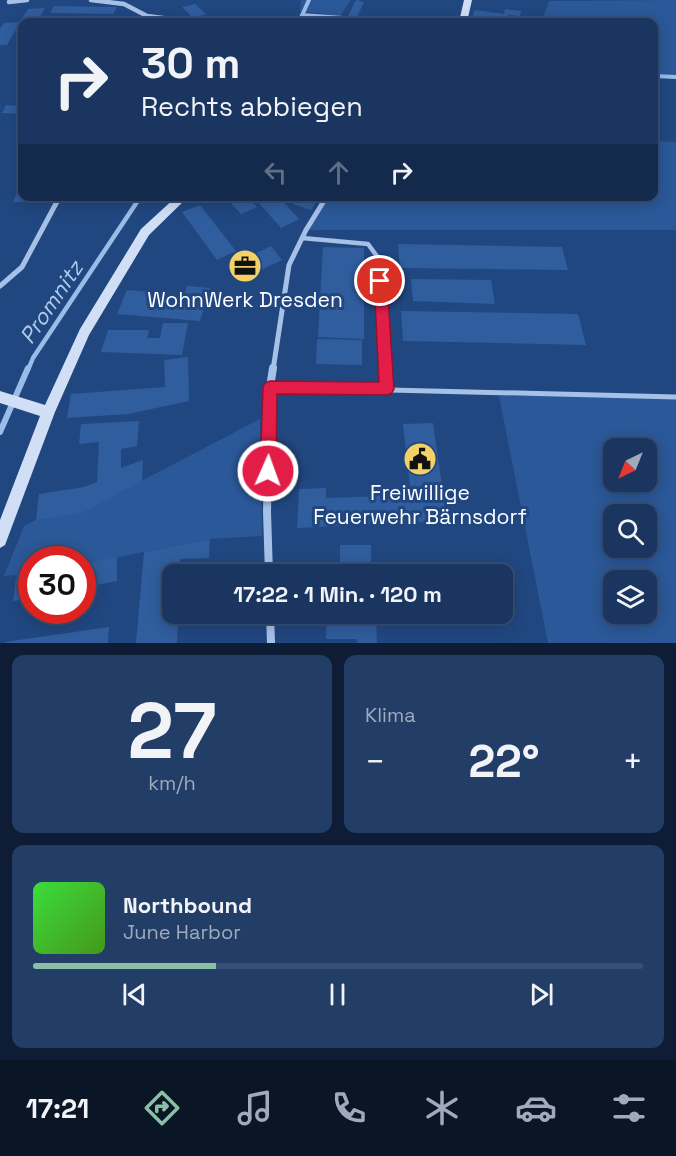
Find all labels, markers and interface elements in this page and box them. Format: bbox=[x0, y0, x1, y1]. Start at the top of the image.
text: 30 m bbox=[141, 37, 240, 90]
icon: right bbox=[42, 42, 120, 120]
text: Rechts abbiegen bbox=[141, 89, 363, 124]
icon: left bbox=[259, 156, 292, 189]
icon: ahead bbox=[322, 156, 355, 189]
icon: right bbox=[385, 156, 418, 189]
office icon: WohnWerk Dresden bbox=[227, 248, 263, 284]
water label: Promnitz bbox=[13, 254, 90, 349]
pin bbox=[354, 255, 405, 306]
icon: arrive bbox=[363, 264, 396, 297]
place label: WohnWerk Dresden bbox=[147, 286, 343, 313]
north arrow bbox=[603, 438, 657, 492]
map controls bbox=[603, 438, 657, 624]
position arrow bbox=[236, 439, 300, 503]
public building icon: Freiwillige Feuerwehr Bärnsdorf bbox=[402, 441, 438, 477]
place label: Freiwillige Feuerwehr Bärnsdorf bbox=[313, 479, 527, 530]
button: search bbox=[603, 504, 657, 558]
speed limit sign: 30 bbox=[18, 546, 96, 624]
button: layers bbox=[603, 570, 657, 624]
text: 17:22 · 1 Min. · 120 m bbox=[233, 580, 442, 608]
text: 27 bbox=[128, 681, 216, 781]
text: Klima bbox=[365, 702, 416, 728]
text: 22° bbox=[468, 733, 540, 790]
text: − bbox=[365, 741, 385, 783]
text: + bbox=[623, 741, 643, 783]
text: km/h bbox=[148, 770, 196, 796]
text: Northbound bbox=[123, 891, 252, 919]
text: June Harbor bbox=[123, 919, 241, 945]
icon: previous bbox=[118, 978, 151, 1011]
icon: pause bbox=[321, 978, 354, 1011]
icon: next bbox=[525, 978, 558, 1011]
icon: directions bbox=[141, 1087, 183, 1129]
icon: music bbox=[234, 1087, 276, 1129]
icon: phone bbox=[328, 1087, 370, 1129]
icon: climate bbox=[421, 1087, 463, 1129]
icon: car bbox=[515, 1087, 557, 1129]
icon: filters bbox=[608, 1087, 650, 1129]
text: 17:21 bbox=[26, 1091, 89, 1126]

